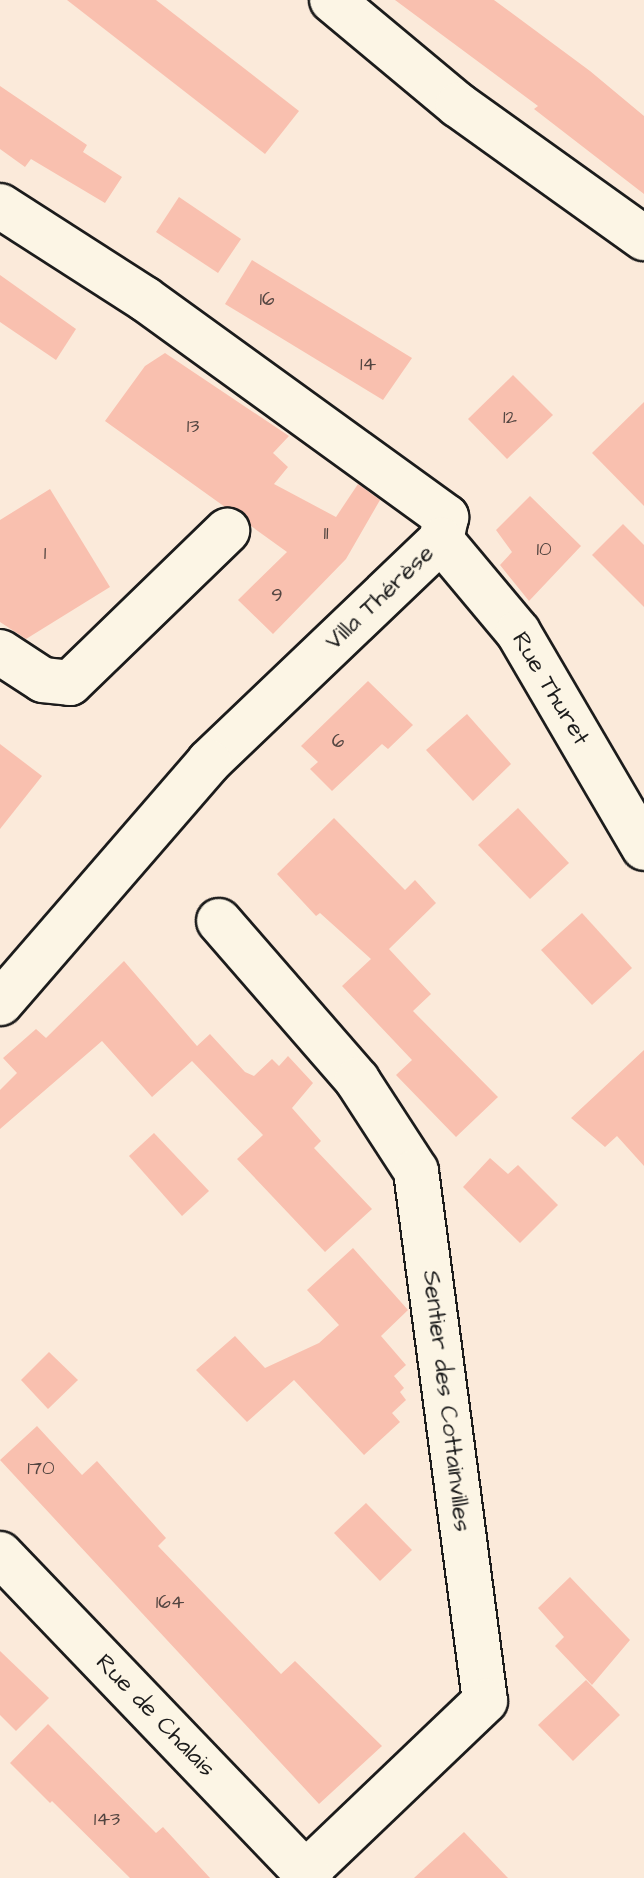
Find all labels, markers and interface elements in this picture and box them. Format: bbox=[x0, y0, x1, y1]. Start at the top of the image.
house number: 16 bbox=[259, 287, 275, 311]
house number: 14 bbox=[360, 352, 376, 376]
house number: 12 bbox=[503, 405, 517, 429]
house number: 13 bbox=[187, 414, 199, 438]
house number: 11 bbox=[323, 521, 329, 545]
house number: 10 bbox=[536, 537, 552, 561]
street label: Villa Thérèse bbox=[320, 539, 440, 657]
house number: 1 bbox=[44, 541, 46, 565]
house number: 9 bbox=[271, 583, 283, 607]
street label: Rue Thuret bbox=[505, 627, 595, 751]
house number: 6 bbox=[332, 729, 344, 753]
street label: Sentier des Cottainvilles bbox=[416, 1269, 476, 1533]
house number: 170 bbox=[27, 1456, 55, 1480]
house number: 164 bbox=[156, 1590, 184, 1614]
street label: Rue de Chalais bbox=[89, 1649, 221, 1783]
house number: 143 bbox=[94, 1807, 120, 1831]

